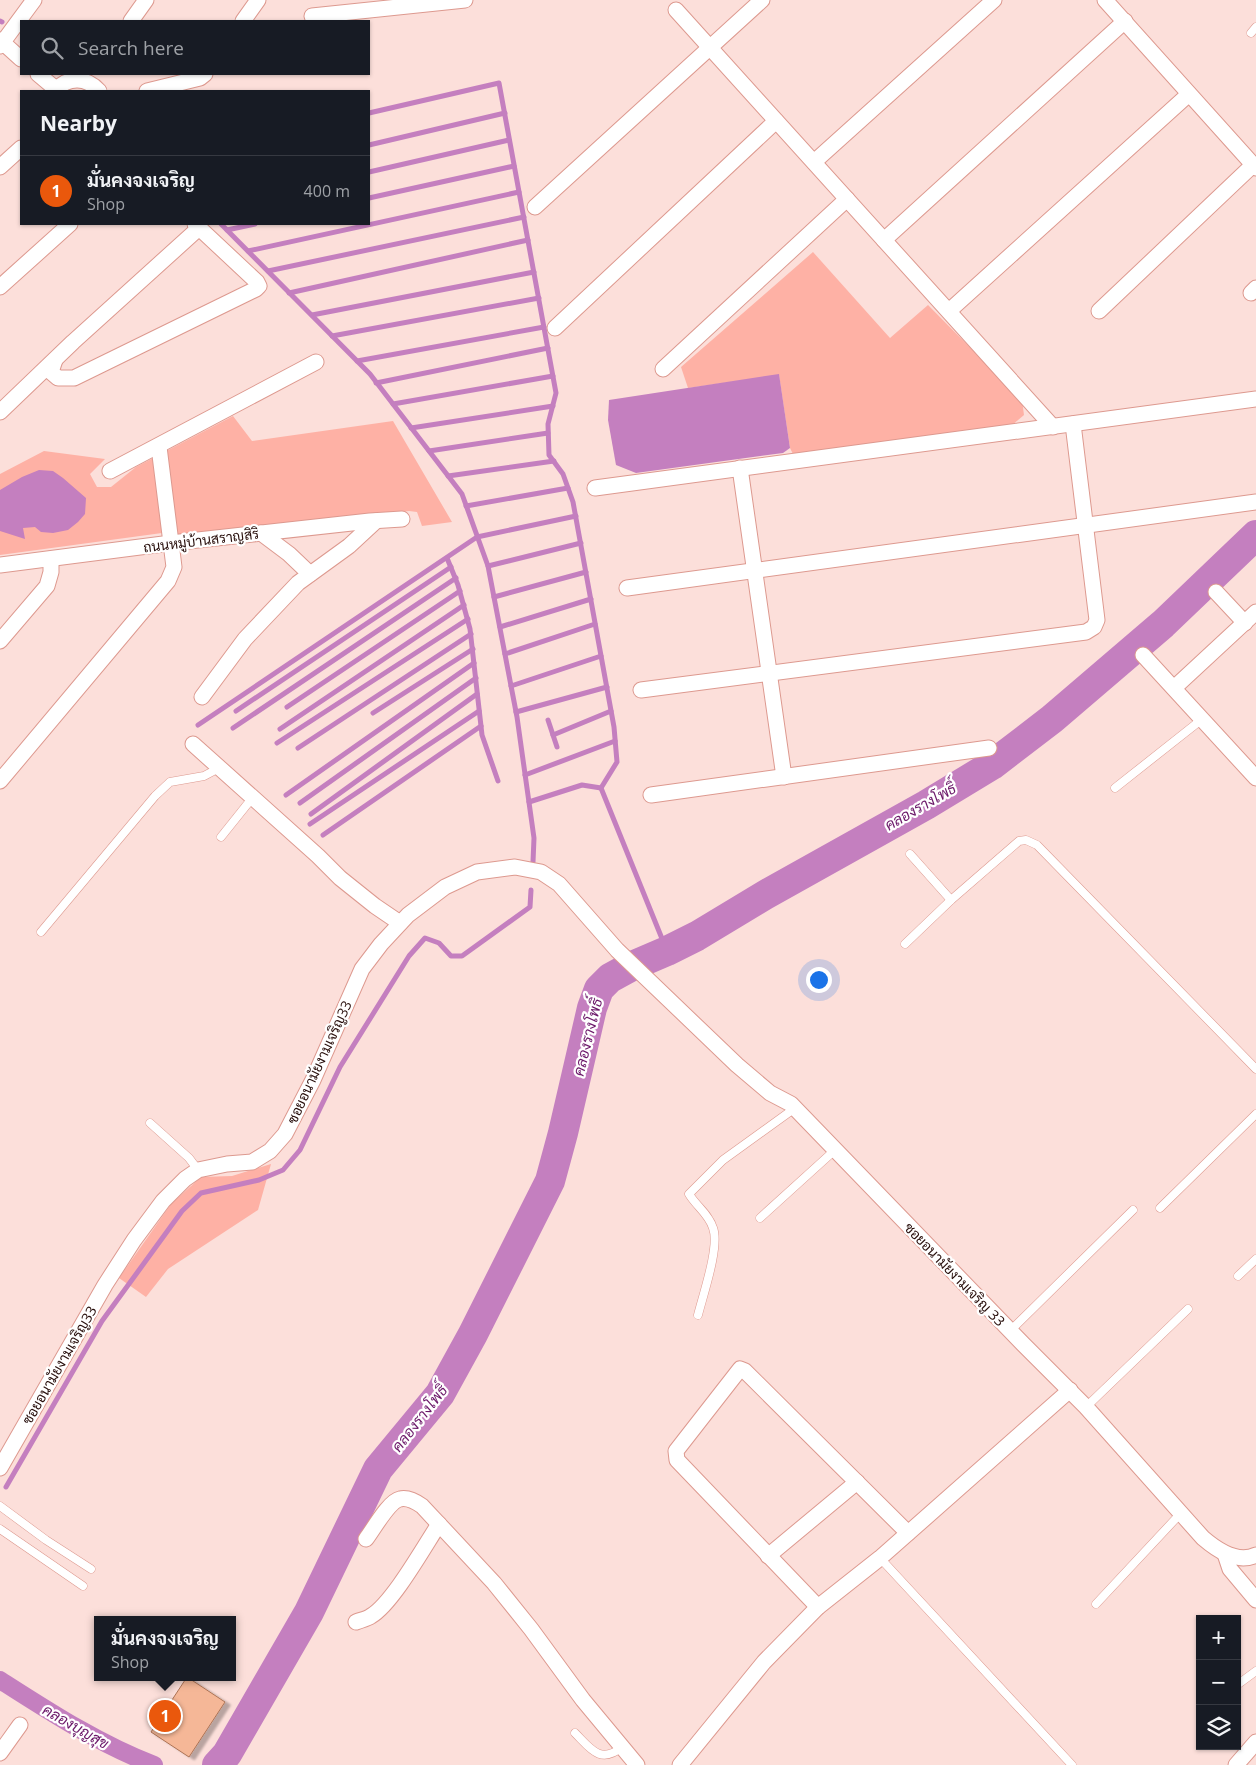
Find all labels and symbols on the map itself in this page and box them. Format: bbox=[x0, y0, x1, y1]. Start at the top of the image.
street label: ถนนหมู่บ้านสราญสิริ bbox=[142, 523, 260, 558]
water label: คลองรางโพธิ์ bbox=[878, 772, 962, 834]
your location bbox=[806, 967, 832, 993]
water label: คลองรางโพธิ์ bbox=[564, 992, 607, 1078]
street label: ซอยอนามัยงามเจริญ33 bbox=[282, 997, 356, 1127]
street label: ซอยอนามัยงามเจริญ 33 bbox=[900, 1218, 1010, 1330]
street label: ซอยอนามัยงามเจริญ33 bbox=[17, 1302, 101, 1428]
water label: คลองรางโพธิ์ bbox=[383, 1376, 453, 1455]
pin: 1 bbox=[149, 1697, 181, 1735]
water label: คลองบุญสุข bbox=[38, 1699, 113, 1755]

